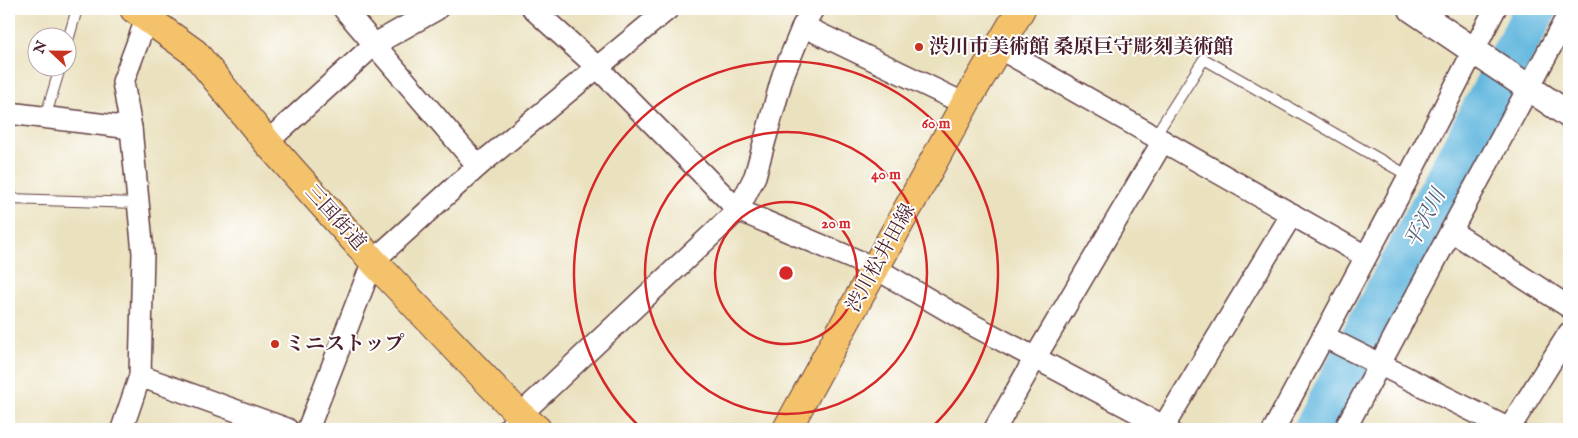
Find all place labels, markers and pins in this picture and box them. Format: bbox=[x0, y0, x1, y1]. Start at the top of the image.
place label: 渋川市美術館 桑原巨守彫刻美術館 bbox=[929, 35, 1233, 60]
marker: 渋川市美術館 桑原巨守彫刻美術館 bbox=[913, 41, 925, 53]
centre of rings bbox=[777, 264, 795, 282]
place label: ミニストップ bbox=[285, 332, 404, 357]
marker: ミニストップ bbox=[269, 338, 281, 350]

